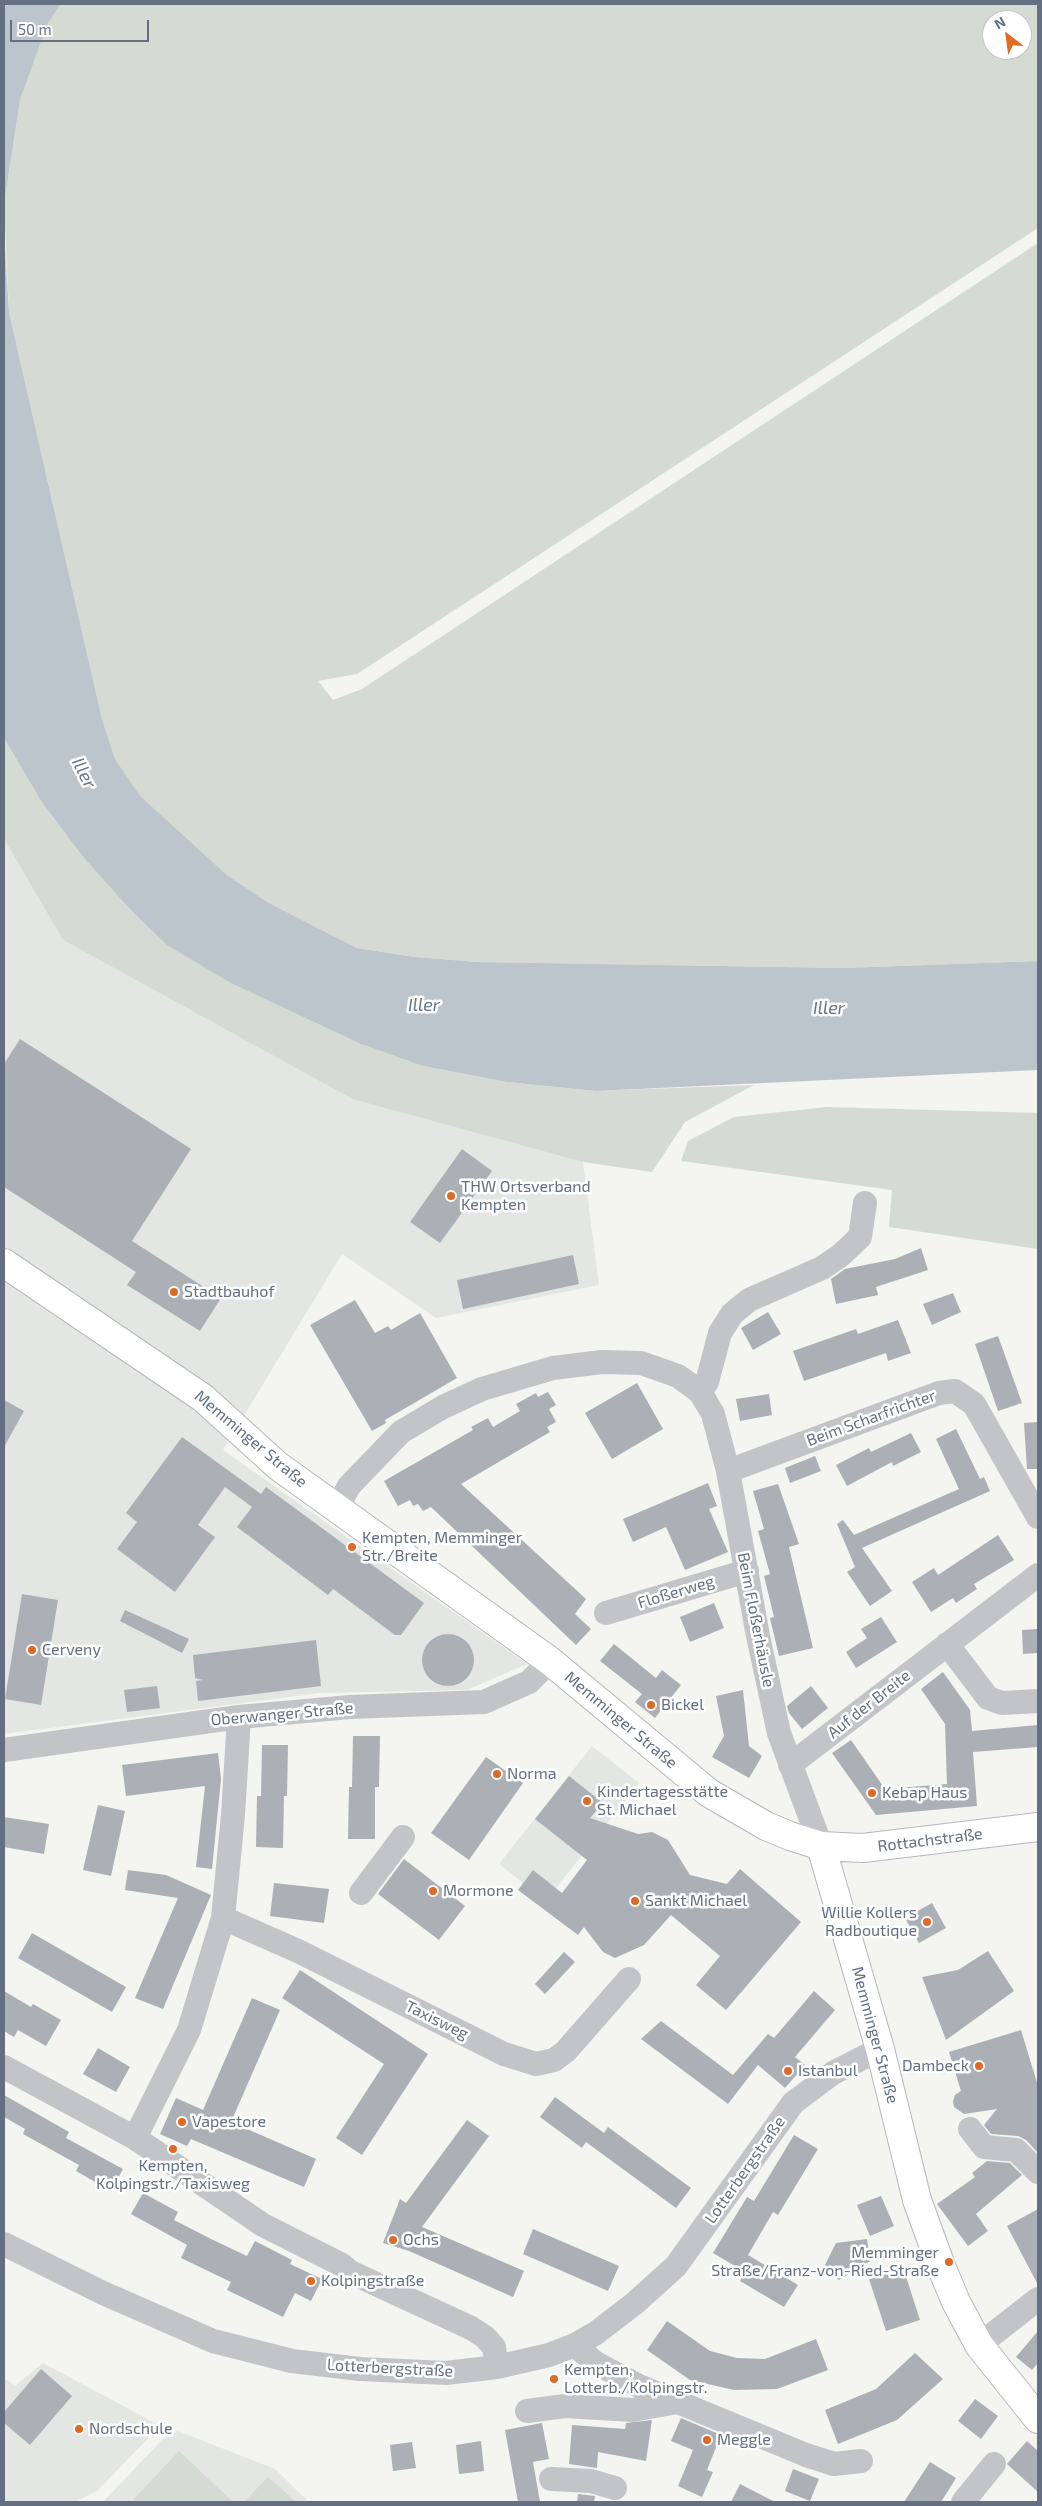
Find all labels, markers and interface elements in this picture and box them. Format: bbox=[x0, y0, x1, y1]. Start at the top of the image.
scale bar bbox=[12, 10, 151, 42]
north arrow bbox=[982, 10, 1032, 60]
text: N bbox=[991, 13, 1008, 32]
text: 50 m bbox=[18, 20, 52, 38]
water label: Iller bbox=[67, 754, 101, 792]
water label: Iller bbox=[408, 994, 440, 1016]
water label: Iller bbox=[813, 997, 845, 1019]
place label: THW Ortsverband Kempten bbox=[461, 1177, 591, 1215]
marker: THW Ortsverband Kempten bbox=[445, 1190, 457, 1202]
place label: Stadtbauhof bbox=[184, 1282, 274, 1302]
marker: Stadtbauhof bbox=[168, 1286, 180, 1298]
street label: Memminger Straße bbox=[191, 1386, 311, 1492]
street label: Beim Scharfrichter bbox=[804, 1386, 938, 1450]
place label: Kempten, Memminger Str./Breite bbox=[362, 1528, 522, 1566]
marker: Kempten, Memminger Str./Breite bbox=[346, 1541, 358, 1553]
street label: Beim Floßerhäusle bbox=[734, 1551, 778, 1689]
street label: Floßerweg bbox=[635, 1571, 717, 1613]
place label: Cerveny bbox=[42, 1640, 101, 1660]
marker: Cerveny bbox=[26, 1644, 38, 1656]
street label: Auf der Breite bbox=[824, 1666, 914, 1742]
street label: Memminger Straße bbox=[561, 1667, 681, 1773]
place label: Bickel bbox=[661, 1695, 704, 1715]
street label: Oberwanger Straße bbox=[210, 1698, 354, 1730]
marker: Bickel bbox=[645, 1699, 657, 1711]
place label: Norma bbox=[507, 1764, 557, 1784]
marker: Norma bbox=[491, 1768, 503, 1780]
place label: Kindertagesstätte St. Michael bbox=[597, 1782, 728, 1820]
place label: Kebap Haus bbox=[882, 1783, 967, 1803]
marker: Kebap Haus bbox=[866, 1787, 878, 1799]
marker: Kindertagesstätte St. Michael bbox=[581, 1795, 593, 1807]
street label: Rottachstraße bbox=[876, 1824, 984, 1856]
place label: Mormone bbox=[443, 1881, 514, 1901]
marker: Mormone bbox=[427, 1885, 439, 1897]
place label: Sankt Michael bbox=[645, 1891, 747, 1911]
marker: Sankt Michael bbox=[629, 1895, 641, 1907]
place label: Willie Kollers Radboutique bbox=[821, 1903, 917, 1941]
marker: Willie Kollers Radboutique bbox=[921, 1916, 933, 1928]
street label: Memminger Straße bbox=[847, 1964, 903, 2106]
street label: Taxisweg bbox=[402, 1997, 472, 2043]
place label: Dambeck bbox=[902, 2056, 969, 2076]
marker: Dambeck bbox=[973, 2060, 985, 2072]
place label: Istanbul bbox=[798, 2061, 857, 2081]
marker: Istanbul bbox=[782, 2065, 794, 2077]
place label: Vapestore bbox=[192, 2112, 266, 2132]
street label: Lotterbergstraße bbox=[701, 2113, 789, 2227]
marker: Vapestore bbox=[176, 2116, 188, 2128]
marker: Kempten, Kolpingstr./Taxisweg bbox=[167, 2143, 179, 2155]
place label: Kempten, Kolpingstr./Taxisweg bbox=[96, 2156, 250, 2194]
place label: Ochs bbox=[403, 2230, 439, 2250]
marker: Ochs bbox=[387, 2234, 399, 2246]
place label: Memminger Straße/Franz-von-Ried-Straße bbox=[711, 2243, 939, 2281]
marker: Memminger Straße/Franz-von-Ried-Straße bbox=[943, 2256, 955, 2268]
place label: Kolpingstraße bbox=[321, 2271, 424, 2291]
marker: Kolpingstraße bbox=[305, 2275, 317, 2287]
street label: Lotterbergstraße bbox=[326, 2355, 454, 2381]
place label: Kempten, Lotterb./Kolpingstr. bbox=[564, 2360, 708, 2398]
marker: Kempten, Lotterb./Kolpingstr. bbox=[548, 2373, 560, 2385]
place label: Nordschule bbox=[89, 2419, 173, 2439]
marker: Nordschule bbox=[73, 2423, 85, 2435]
place label: Meggle bbox=[717, 2430, 771, 2450]
marker: Meggle bbox=[701, 2434, 713, 2446]

